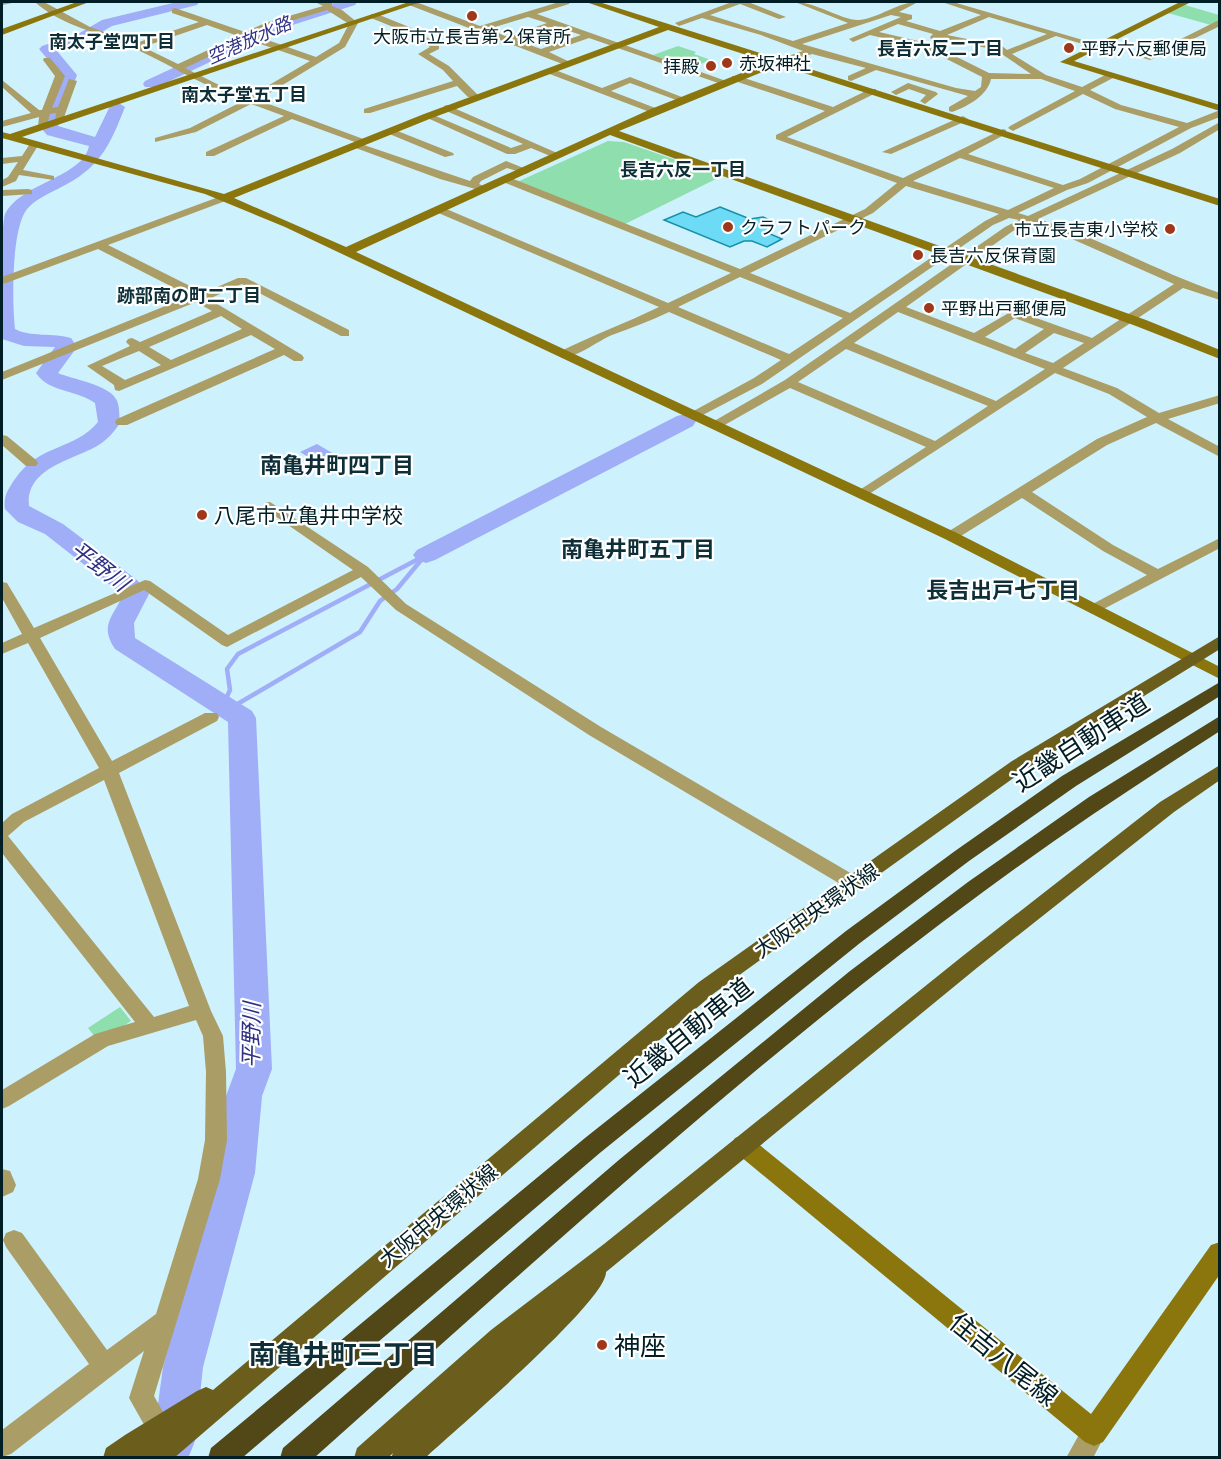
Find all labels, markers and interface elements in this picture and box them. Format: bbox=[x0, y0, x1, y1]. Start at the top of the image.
marker: 大阪市立長吉第２保育所 bbox=[465, 9, 479, 23]
water label: 空港放水路 bbox=[203, 10, 297, 69]
place label: 大阪市立長吉第２保育所 bbox=[373, 25, 571, 48]
district label: 南太子堂四丁目 bbox=[49, 30, 175, 53]
district label: 長吉六反二丁目 bbox=[877, 37, 1003, 60]
place label: 平野六反郵便局 bbox=[1081, 37, 1207, 60]
marker: 平野六反郵便局 bbox=[1062, 41, 1076, 55]
place label: 赤坂神社 bbox=[739, 52, 811, 75]
place label: 拝殿 bbox=[663, 55, 699, 78]
marker: 赤坂神社 bbox=[720, 56, 734, 70]
marker: 拝殿 bbox=[704, 59, 718, 73]
district label: 南太子堂五丁目 bbox=[181, 83, 307, 106]
district label: 長吉六反一丁目 bbox=[620, 158, 746, 181]
place label: クラフトパーク bbox=[740, 216, 866, 239]
place label: 市立長吉東小学校 bbox=[1014, 218, 1158, 241]
marker: クラフトパーク bbox=[721, 220, 735, 234]
marker: 市立長吉東小学校 bbox=[1163, 222, 1177, 236]
place label: 長吉六反保育園 bbox=[930, 244, 1056, 267]
marker: 長吉六反保育園 bbox=[911, 248, 925, 262]
district label: 跡部南の町二丁目 bbox=[117, 284, 261, 307]
place label: 平野出戸郵便局 bbox=[941, 297, 1067, 320]
marker: 平野出戸郵便局 bbox=[922, 301, 936, 315]
district label: 南亀井町四丁目 bbox=[260, 451, 414, 479]
place label: 八尾市立亀井中学校 bbox=[214, 502, 403, 528]
marker: 八尾市立亀井中学校 bbox=[195, 508, 209, 522]
water label: 平野川 bbox=[65, 535, 136, 599]
district label: 南亀井町五丁目 bbox=[561, 535, 715, 563]
district label: 長吉出戸七丁目 bbox=[926, 576, 1080, 604]
street label: 近畿自動車道 bbox=[1007, 686, 1155, 798]
street label: 大阪中央環状線 bbox=[748, 857, 884, 963]
street label: 近畿自動車道 bbox=[617, 970, 759, 1094]
water label: 平野川 bbox=[236, 1000, 266, 1068]
street label: 大阪中央環状線 bbox=[373, 1158, 503, 1272]
street label: 住吉八尾線 bbox=[943, 1305, 1065, 1413]
place label: 神座 bbox=[614, 1329, 666, 1362]
district label: 南亀井町三丁目 bbox=[249, 1337, 438, 1371]
marker: 神座 bbox=[595, 1338, 609, 1352]

